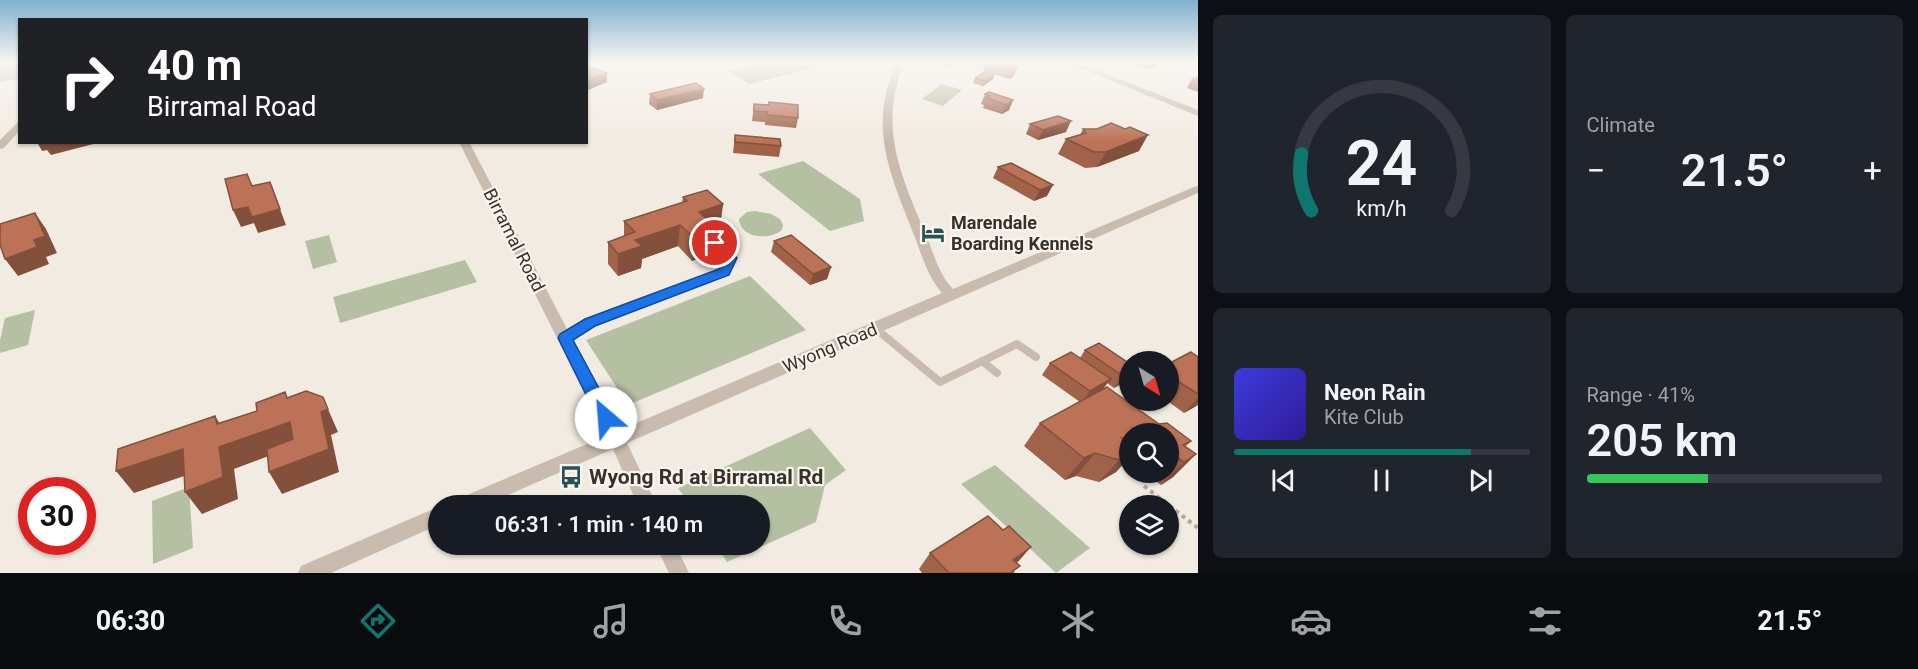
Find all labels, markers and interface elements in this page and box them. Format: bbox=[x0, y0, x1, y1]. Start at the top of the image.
text: 40 m bbox=[147, 41, 242, 90]
icon: right bbox=[48, 42, 126, 120]
text: Birramal Road bbox=[147, 91, 316, 123]
text: Climate bbox=[1587, 113, 1655, 137]
text: 24 bbox=[1346, 127, 1418, 200]
text: 21.5° bbox=[1681, 144, 1788, 197]
text: − bbox=[1587, 151, 1605, 190]
text: + bbox=[1863, 151, 1882, 190]
street label: Birramal Road bbox=[479, 185, 549, 295]
text: km/h bbox=[1357, 196, 1407, 221]
place label: Marendale Boarding Kennels bbox=[951, 212, 1093, 254]
pin bbox=[689, 217, 740, 268]
hotel icon: Marendale Boarding Kennels bbox=[920, 220, 946, 246]
icon: arrive bbox=[698, 226, 731, 259]
street label: Wyong Road bbox=[779, 318, 880, 377]
north arrow bbox=[1119, 351, 1179, 411]
map controls bbox=[1119, 351, 1179, 555]
text: Neon Rain bbox=[1324, 380, 1426, 405]
text: Range · 41% bbox=[1587, 383, 1695, 407]
position arrow bbox=[574, 386, 638, 450]
text: Kite Club bbox=[1324, 405, 1404, 429]
text: 205 km bbox=[1587, 414, 1738, 467]
button: search bbox=[1119, 423, 1179, 483]
bus stop icon: Wyong Rd at Birramal Rd bbox=[558, 464, 584, 490]
icon: previous bbox=[1267, 464, 1300, 497]
icon: pause bbox=[1365, 464, 1398, 497]
icon: next bbox=[1464, 464, 1497, 497]
place label: Wyong Rd at Birramal Rd bbox=[589, 465, 823, 489]
speed limit sign: 30 bbox=[18, 477, 96, 555]
button: layers bbox=[1119, 495, 1179, 555]
text: 06:31 · 1 min · 140 m bbox=[495, 512, 703, 537]
icon: directions bbox=[357, 600, 399, 642]
icon: music bbox=[590, 600, 632, 642]
icon: phone bbox=[824, 600, 866, 642]
icon: climate bbox=[1057, 600, 1099, 642]
icon: car bbox=[1290, 600, 1332, 642]
icon: filters bbox=[1524, 600, 1566, 642]
text: 06:30 bbox=[96, 605, 165, 637]
text: 21.5° bbox=[1757, 605, 1822, 637]

